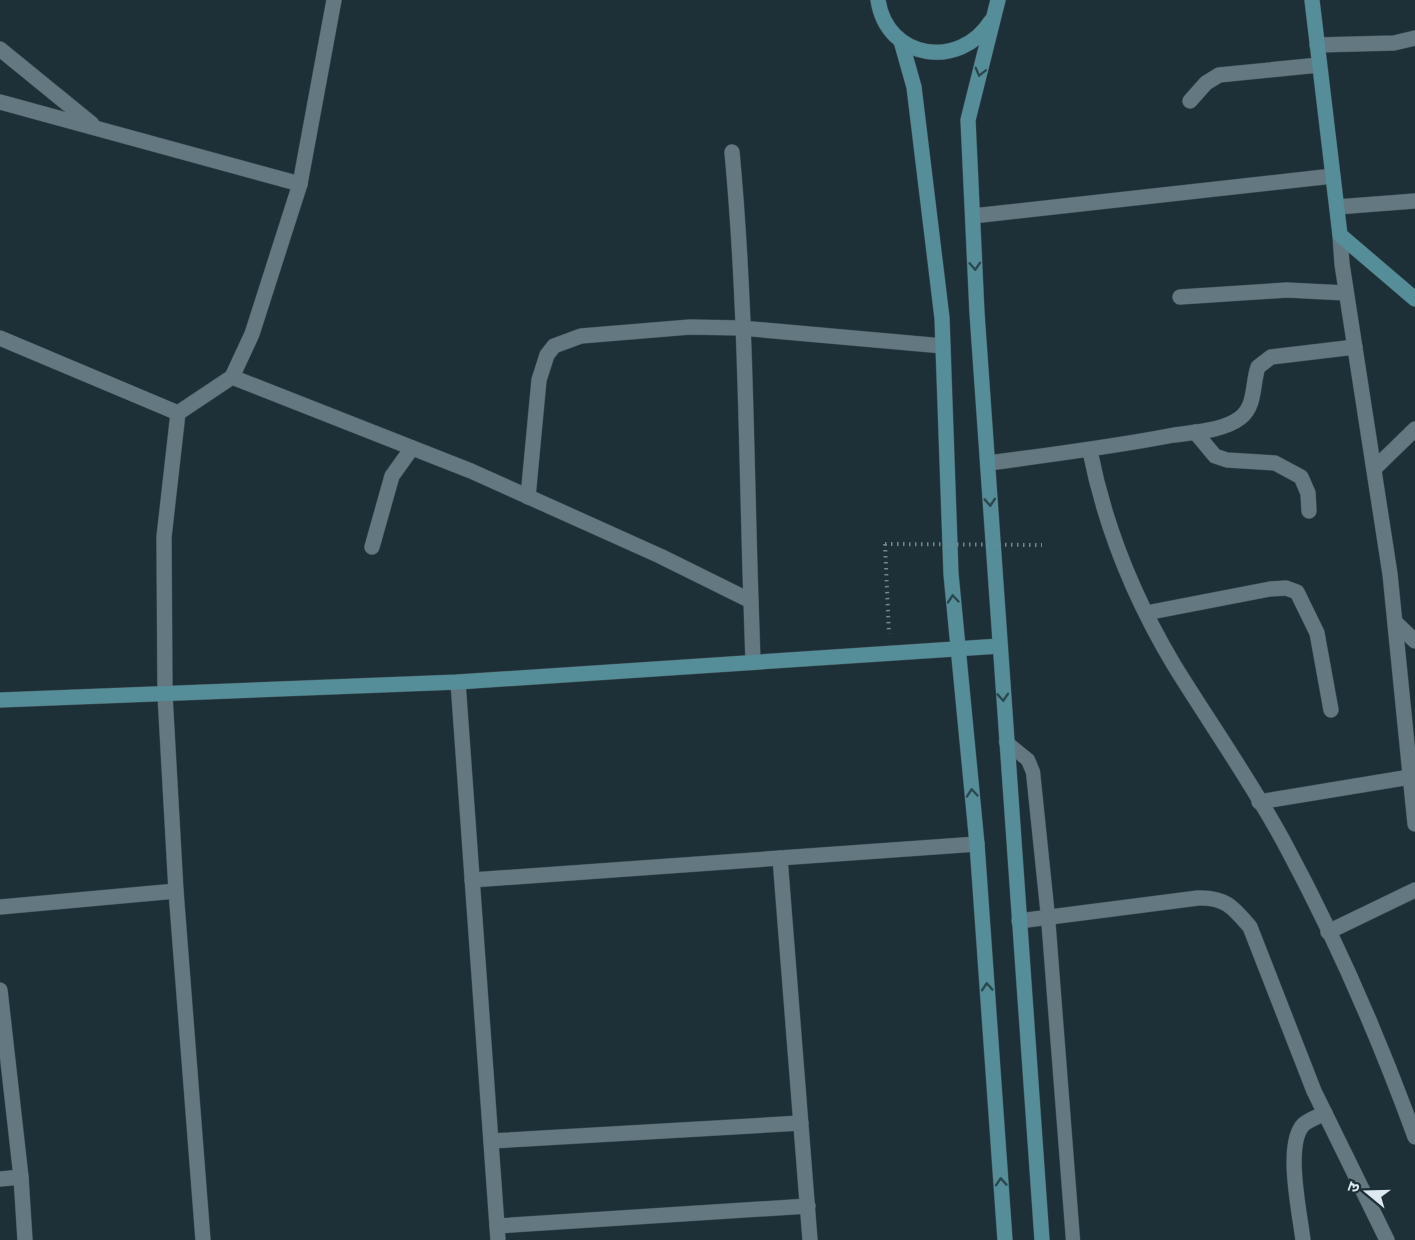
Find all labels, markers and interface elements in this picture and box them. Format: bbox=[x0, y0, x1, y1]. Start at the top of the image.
one-way arrow bbox=[974, 67, 987, 77]
one-way arrow bbox=[969, 261, 982, 270]
one-way arrow bbox=[984, 498, 997, 507]
one-way arrow bbox=[947, 594, 960, 603]
one-way arrow bbox=[996, 692, 1009, 701]
one-way arrow bbox=[966, 788, 979, 797]
one-way arrow bbox=[981, 983, 994, 992]
north arrow bbox=[1337, 1162, 1397, 1222]
one-way arrow bbox=[995, 1177, 1008, 1186]
text: उ bbox=[1342, 1179, 1363, 1194]

